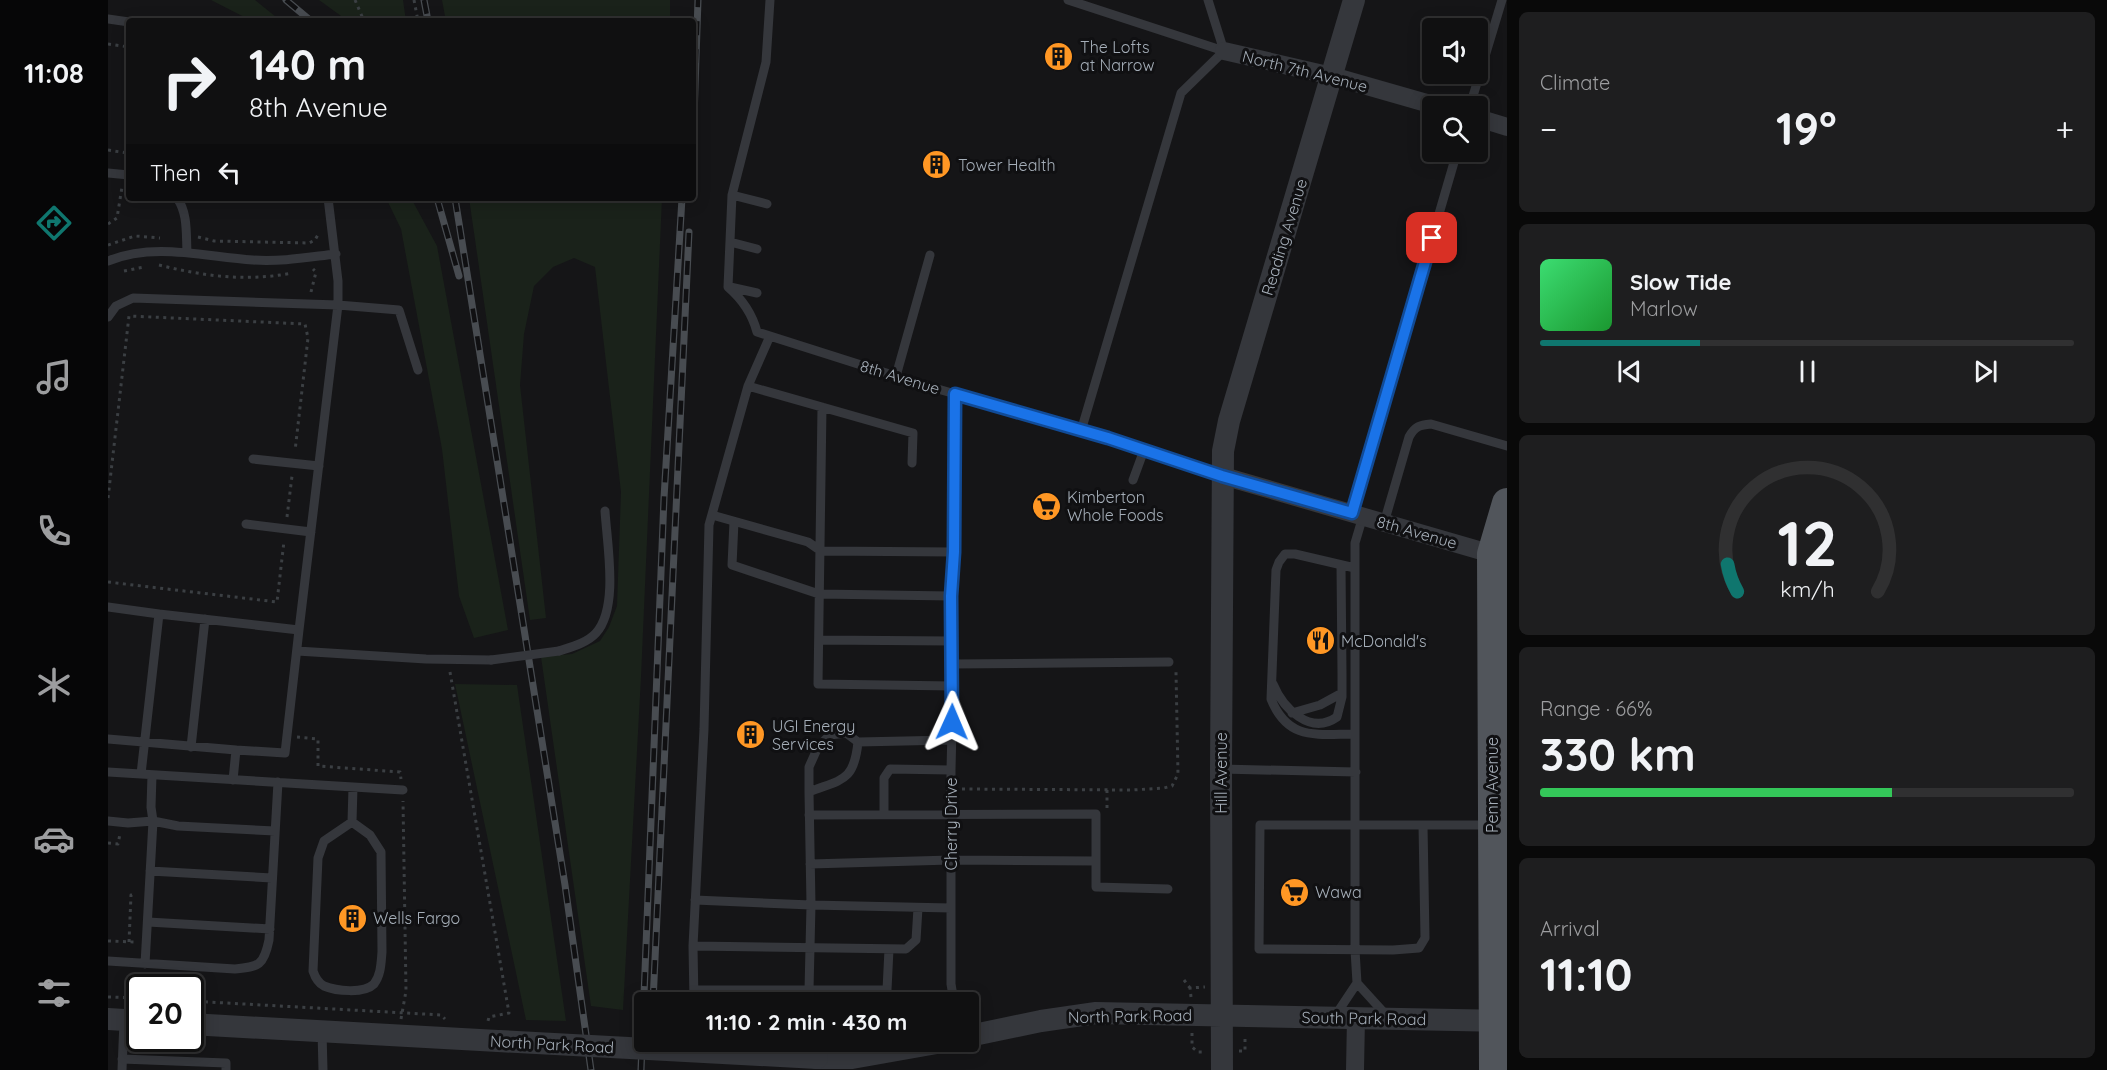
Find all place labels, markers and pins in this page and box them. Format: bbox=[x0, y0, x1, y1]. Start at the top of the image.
place label: The Lofts at Narrow bbox=[1080, 37, 1155, 75]
building icon: The Lofts at Narrow bbox=[1043, 40, 1075, 72]
building icon: Tower Health bbox=[921, 149, 953, 181]
place label: Tower Health bbox=[958, 155, 1055, 175]
pin bbox=[1406, 212, 1457, 263]
place label: Kimberton Whole Foods bbox=[1067, 487, 1163, 525]
supermarket icon: Kimberton Whole Foods bbox=[1030, 490, 1062, 522]
restaurant icon: McDonald's bbox=[1304, 625, 1336, 657]
place label: McDonald's bbox=[1341, 631, 1427, 651]
place label: UGI Energy Services bbox=[772, 716, 855, 754]
building icon: UGI Energy Services bbox=[735, 719, 767, 751]
supermarket icon: Wawa bbox=[1278, 876, 1310, 908]
place label: Wawa bbox=[1315, 882, 1362, 902]
building icon: Wells Fargo bbox=[336, 902, 368, 934]
place label: Wells Fargo bbox=[373, 908, 460, 928]

